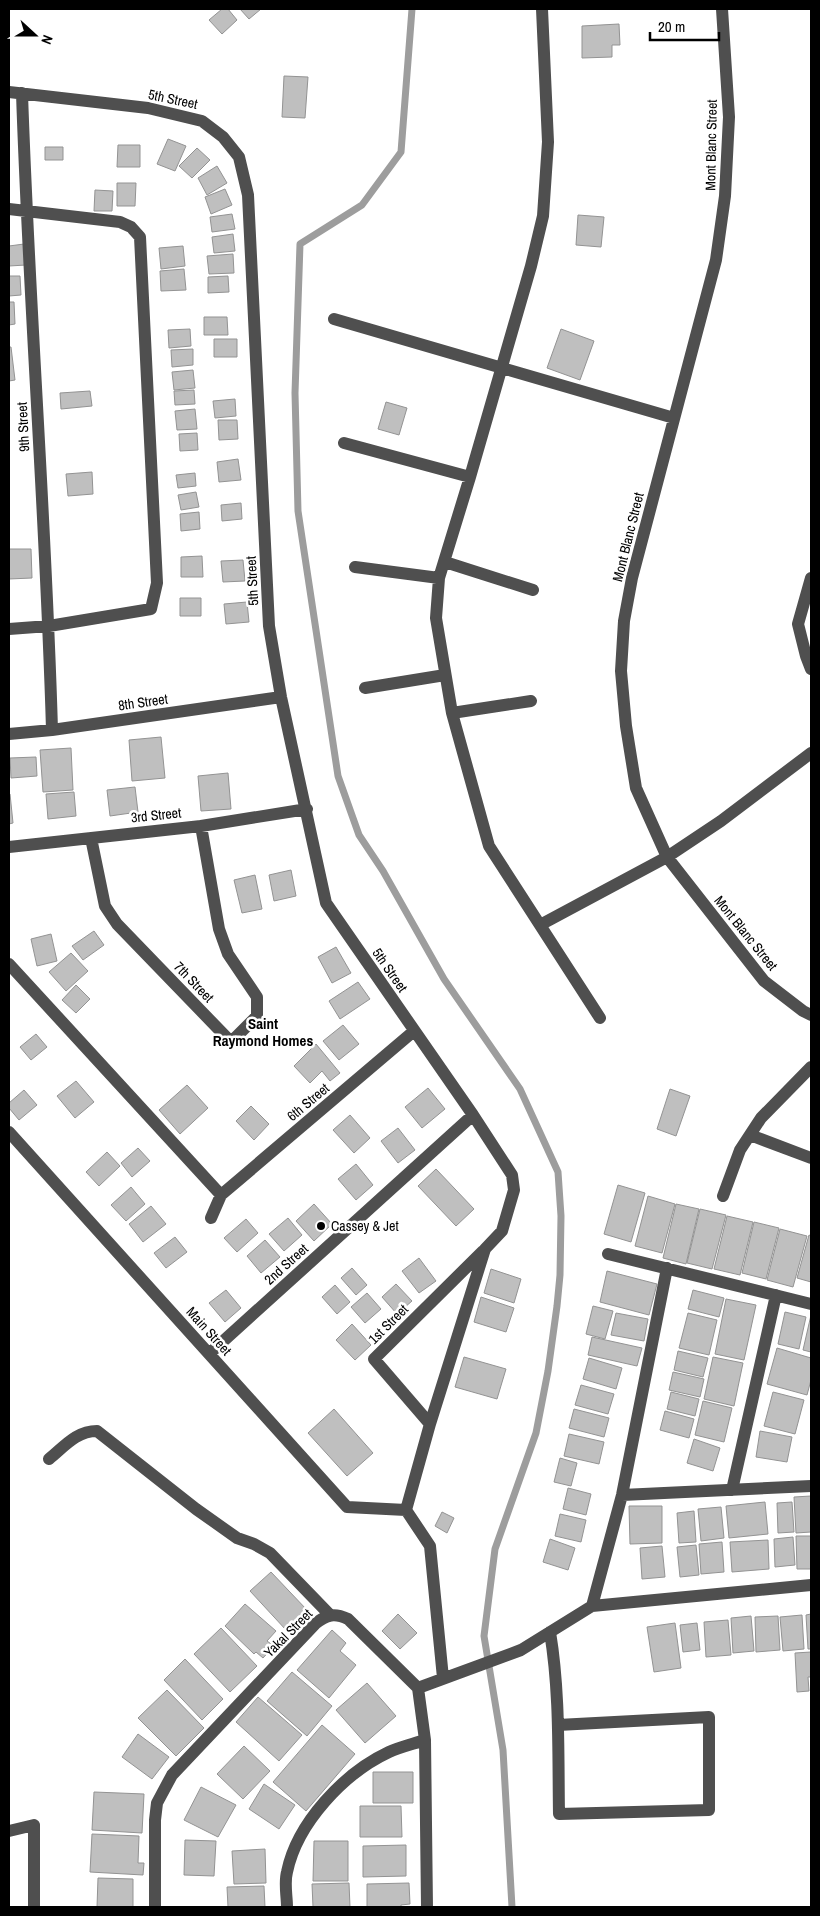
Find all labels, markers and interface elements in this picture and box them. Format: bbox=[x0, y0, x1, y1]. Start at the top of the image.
north arrow bbox=[10, 10, 60, 60]
scale bar bbox=[650, 10, 719, 42]
text: 20 m bbox=[658, 16, 685, 37]
text: N bbox=[37, 33, 57, 47]
street label: 5th Street bbox=[147, 85, 199, 113]
street label: Mont Blanc Street bbox=[701, 99, 721, 191]
street label: 9th Street bbox=[13, 402, 33, 452]
street label: Mont Blanc Street bbox=[608, 491, 648, 583]
street label: 5th Street bbox=[242, 556, 262, 606]
street label: 8th Street bbox=[117, 690, 169, 714]
street label: 3rd Street bbox=[130, 803, 182, 827]
street label: Mont Blanc Street bbox=[710, 892, 782, 974]
street label: 5th Street bbox=[368, 944, 412, 996]
street label: 7th Street bbox=[170, 958, 218, 1006]
district label: Saint Raymond Homes bbox=[213, 1013, 313, 1051]
street label: 6th Street bbox=[283, 1079, 333, 1125]
place label: Cassey & Jet bbox=[331, 1217, 399, 1235]
marker: Cassey & Jet bbox=[315, 1220, 327, 1232]
street label: 2nd Street bbox=[260, 1240, 312, 1288]
street label: 1st Street bbox=[364, 1300, 412, 1348]
street label: Main Street bbox=[182, 1303, 236, 1359]
street label: Yakal Street bbox=[260, 1605, 316, 1661]

